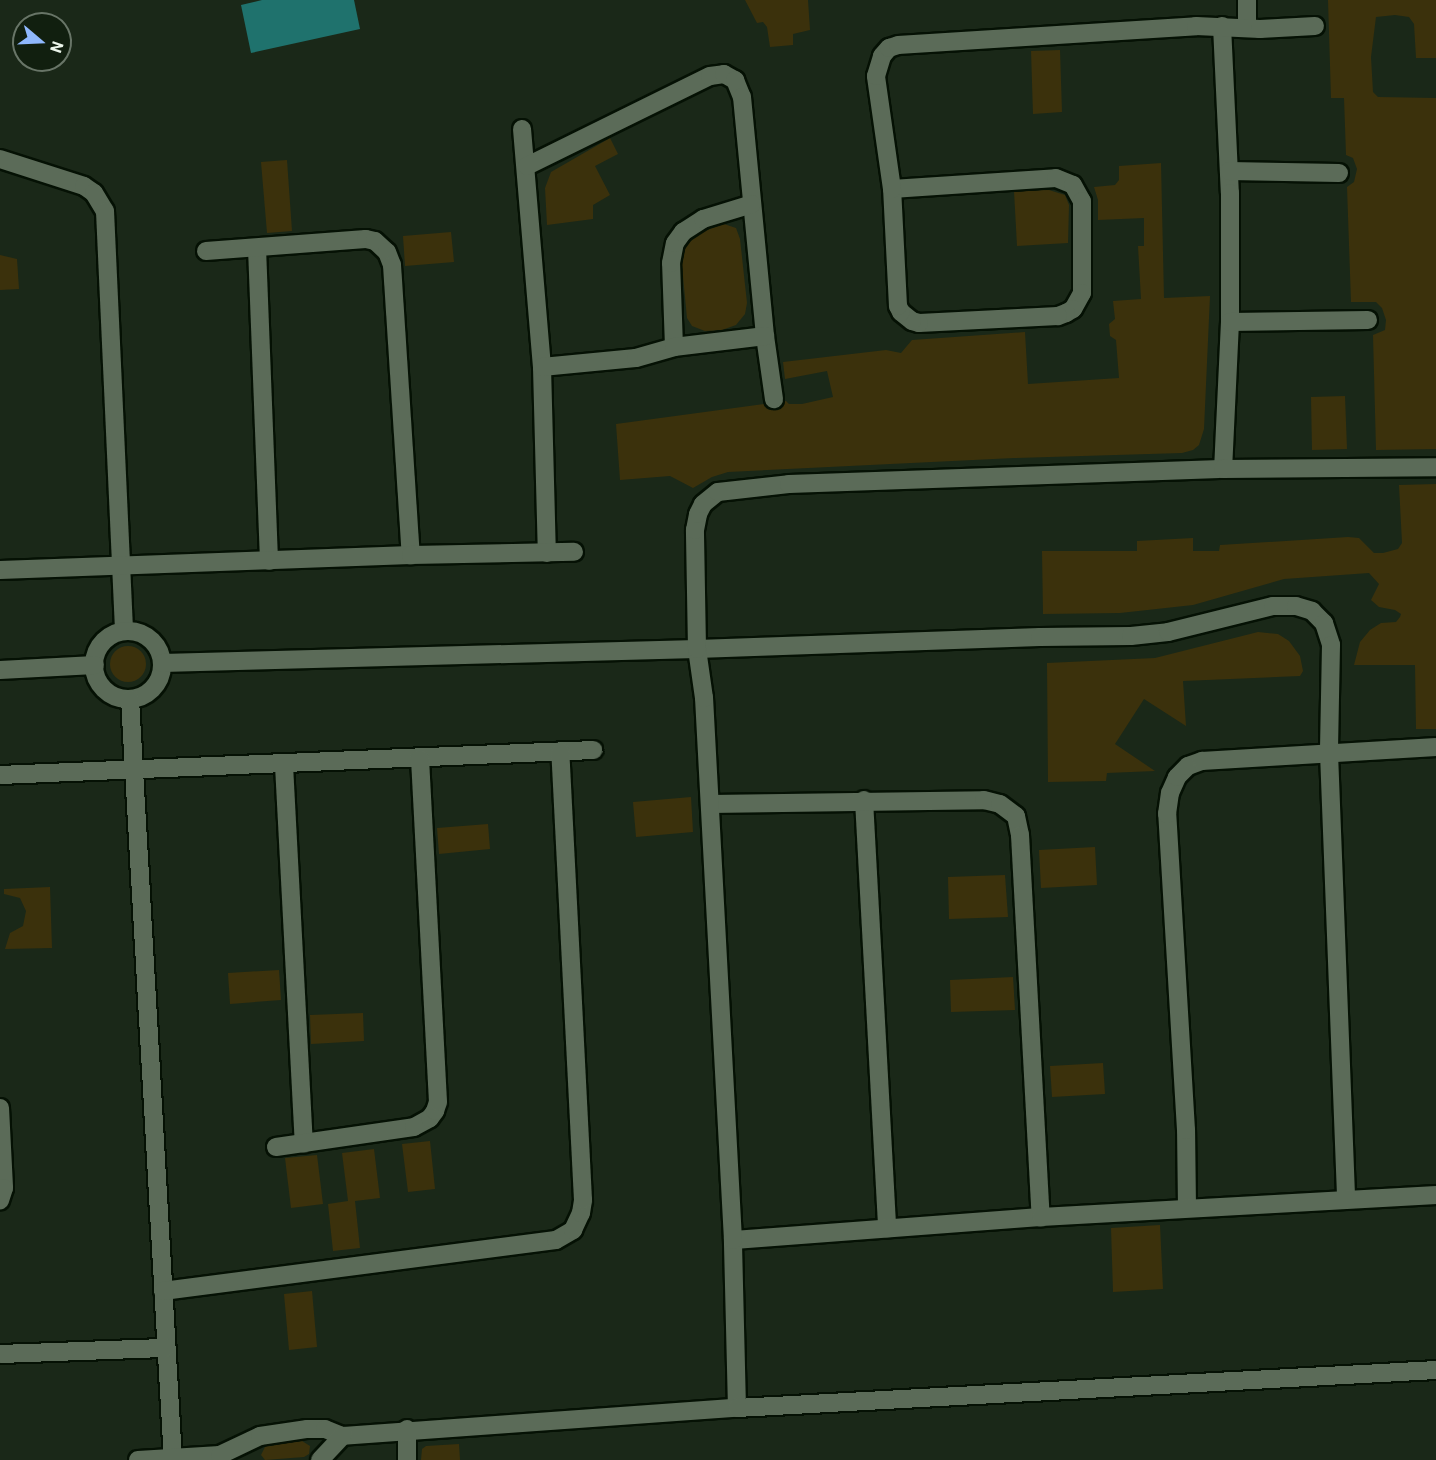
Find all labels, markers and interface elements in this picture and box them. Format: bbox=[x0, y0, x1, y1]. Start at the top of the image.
north arrow bbox=[12, 12, 72, 72]
text: N bbox=[47, 39, 68, 55]

